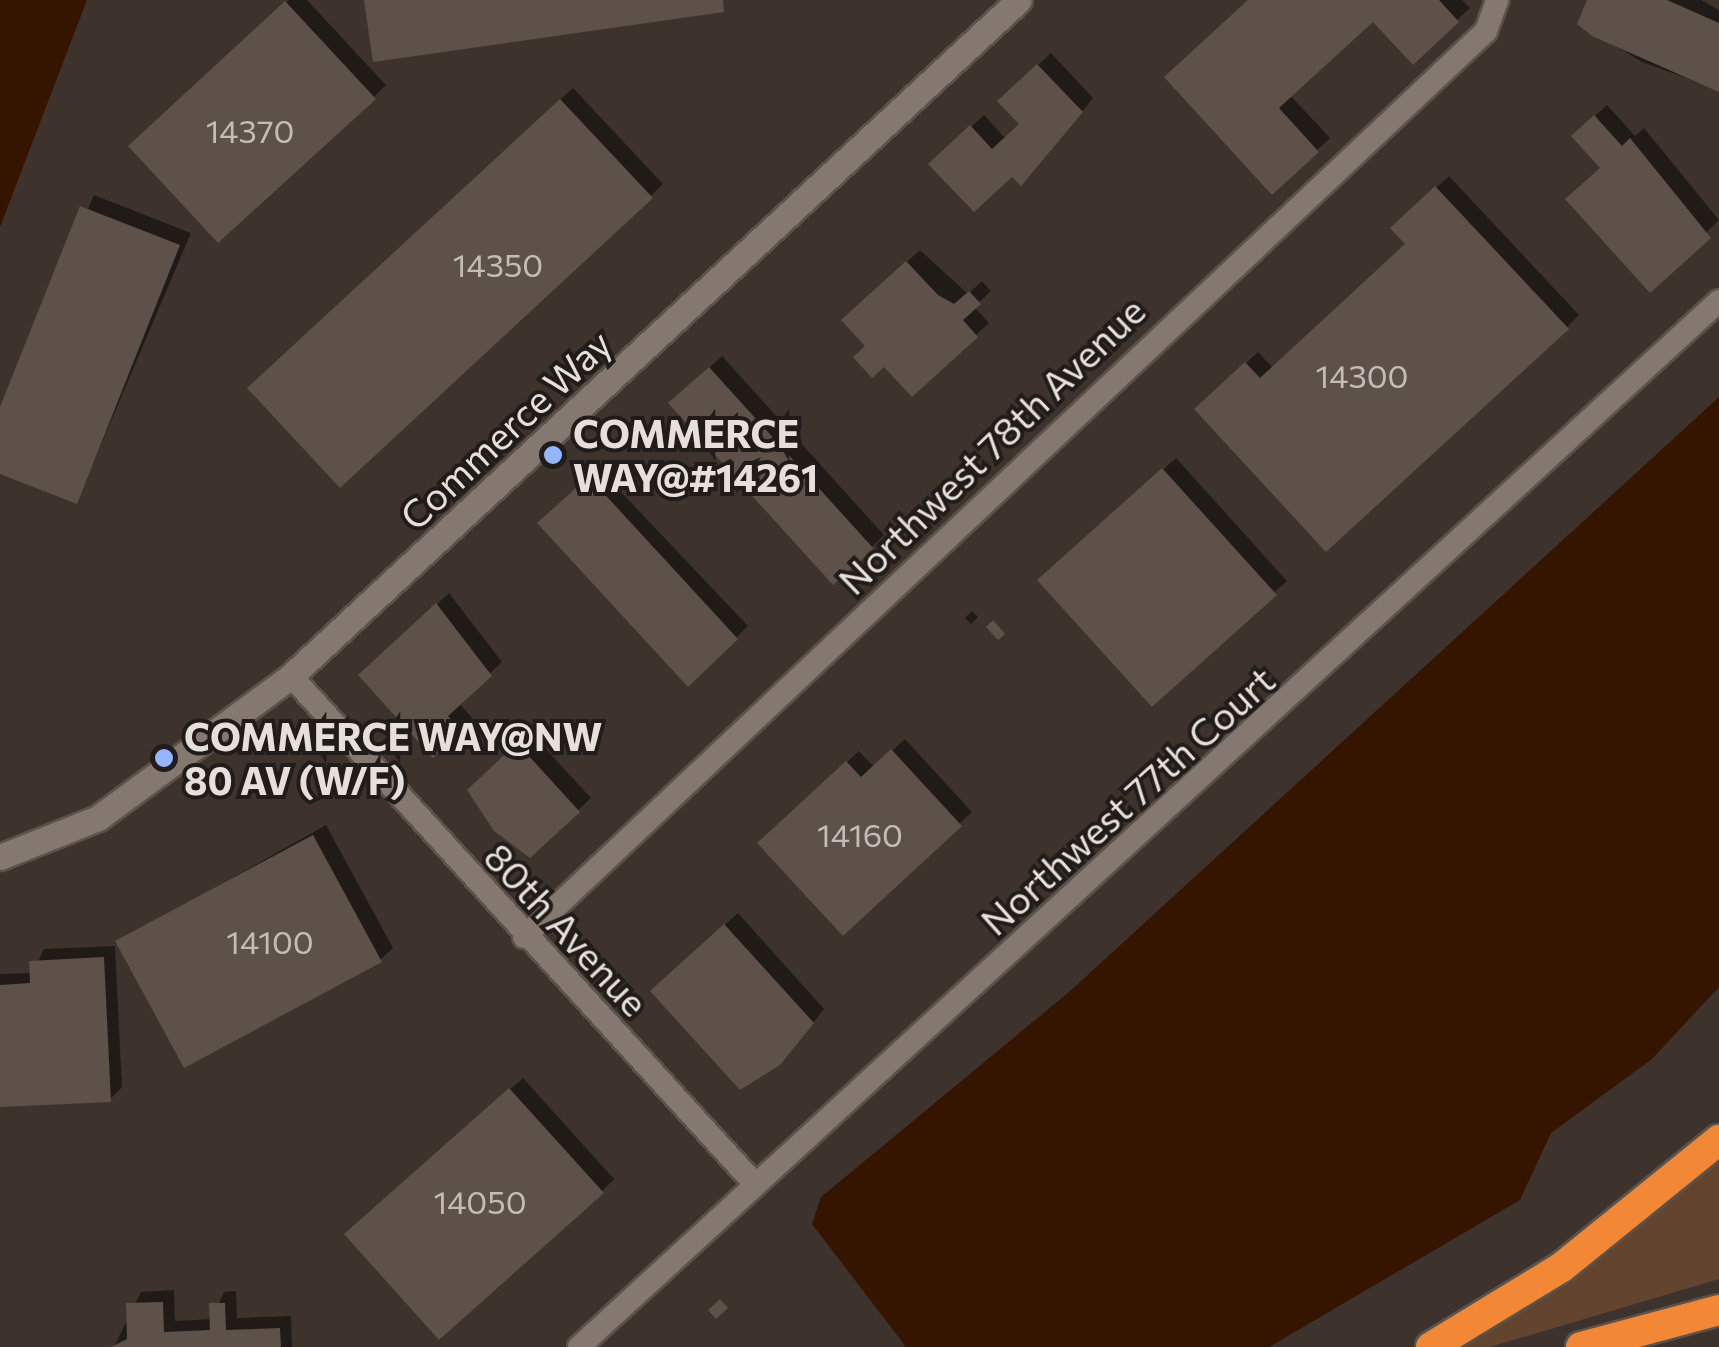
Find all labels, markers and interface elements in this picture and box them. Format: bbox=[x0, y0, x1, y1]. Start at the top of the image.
house number: 14370 bbox=[206, 111, 294, 149]
house number: 14350 bbox=[453, 245, 543, 283]
street label: Northwest 78th Avenue bbox=[829, 287, 1153, 603]
street label: Commerce Way bbox=[390, 320, 620, 538]
house number: 14300 bbox=[1316, 356, 1408, 394]
place label: COMMERCE WAY@#14261 bbox=[573, 410, 818, 499]
marker: COMMERCE WAY@#14261 bbox=[542, 444, 564, 466]
street label: Northwest 77th Court bbox=[971, 656, 1283, 944]
place label: COMMERCE WAY@NW 80 AV (W/F) bbox=[184, 713, 602, 802]
marker: COMMERCE WAY@NW 80 AV (W/F) bbox=[153, 747, 175, 769]
house number: 14160 bbox=[817, 815, 903, 853]
street label: 80th Avenue bbox=[476, 833, 658, 1025]
house number: 14100 bbox=[226, 922, 314, 960]
house number: 14050 bbox=[433, 1182, 527, 1220]

